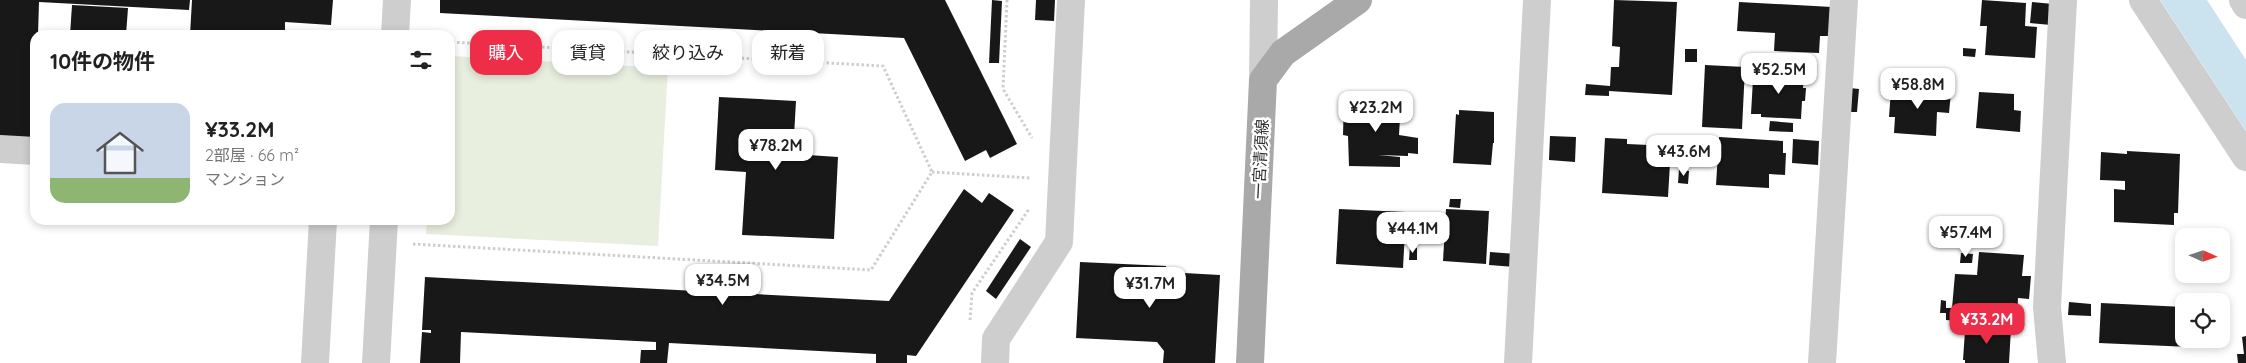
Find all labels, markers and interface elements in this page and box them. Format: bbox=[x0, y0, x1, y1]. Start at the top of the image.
chip: 購入 bbox=[470, 30, 542, 75]
chip: 賃貸 bbox=[552, 30, 624, 75]
chip: 絞り込み bbox=[634, 30, 742, 75]
chip: 新着 bbox=[752, 30, 824, 75]
icon: filters bbox=[407, 46, 435, 74]
text: 10件の物件 bbox=[50, 48, 155, 74]
pin: ¥52.5M bbox=[1738, 52, 1820, 95]
text: ¥52.5M bbox=[1752, 59, 1806, 79]
pin: ¥58.8M bbox=[1877, 68, 1959, 110]
text: ¥58.8M bbox=[1891, 74, 1945, 94]
pin: ¥23.2M bbox=[1335, 90, 1417, 133]
text: ¥23.2M bbox=[1349, 97, 1403, 117]
text: ¥33.2M bbox=[205, 116, 274, 142]
street label: 一宮清須線 bbox=[1248, 119, 1272, 199]
icon: home bbox=[90, 123, 150, 183]
pin: ¥78.2M bbox=[735, 128, 817, 171]
pin: ¥43.6M bbox=[1643, 134, 1725, 177]
text: ¥78.2M bbox=[749, 135, 803, 155]
text: ¥43.6M bbox=[1657, 141, 1711, 161]
text: 2部屋 · 66 m² bbox=[205, 145, 299, 165]
text: マンション bbox=[205, 169, 285, 189]
pin: ¥44.1M bbox=[1372, 212, 1454, 254]
pin: ¥57.4M bbox=[1925, 216, 2007, 258]
text: ¥44.1M bbox=[1388, 218, 1438, 238]
text: ¥57.4M bbox=[1940, 222, 1992, 242]
north arrow bbox=[2175, 228, 2230, 282]
map controls bbox=[2175, 228, 2230, 348]
pin: ¥34.5M bbox=[682, 264, 764, 306]
pin: ¥31.7M bbox=[1109, 266, 1191, 309]
text: ¥34.5M bbox=[696, 270, 750, 290]
text: ¥31.7M bbox=[1125, 273, 1175, 293]
button: locate bbox=[2175, 293, 2230, 348]
pin: ¥33.2M bbox=[1946, 302, 2028, 345]
text: ¥33.2M bbox=[1961, 309, 2013, 329]

